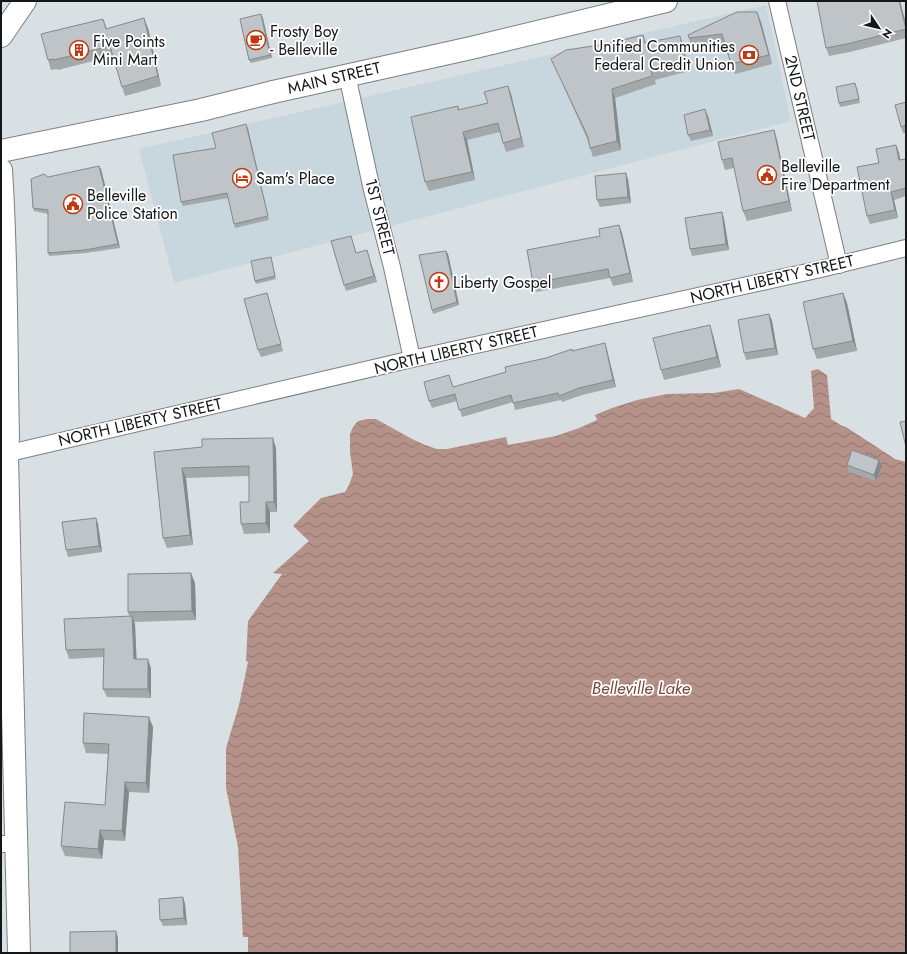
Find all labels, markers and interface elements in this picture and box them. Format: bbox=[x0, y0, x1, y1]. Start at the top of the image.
north arrow bbox=[859, 8, 899, 48]
place label: Frosty Boy - Belleville bbox=[270, 20, 339, 61]
text: N bbox=[878, 26, 896, 42]
cafe icon: Frosty Boy - Belleville bbox=[245, 29, 267, 51]
place label: Five Points Mini Mart bbox=[93, 30, 165, 71]
place label: Unified Communities Federal Credit Union bbox=[593, 35, 735, 76]
building icon: Five Points Mini Mart bbox=[68, 39, 90, 61]
bank icon: Unified Communities Federal Credit Union bbox=[738, 44, 760, 66]
street label: 2ND STREET bbox=[779, 53, 821, 144]
street label: MAIN STREET bbox=[285, 56, 383, 100]
place label: Belleville Fire Department bbox=[781, 155, 890, 196]
public building icon: Belleville Fire Department bbox=[756, 164, 778, 186]
hotel icon: Sam's Place bbox=[231, 167, 253, 189]
place label: Sam's Place bbox=[256, 167, 335, 190]
street label: 1ST STREET bbox=[359, 176, 401, 258]
place label: Belleville Police Station bbox=[87, 184, 178, 225]
public building icon: Belleville Police Station bbox=[62, 193, 84, 215]
street label: NORTH LIBERTY STREET bbox=[688, 249, 857, 309]
church icon: Liberty Gospel bbox=[428, 271, 450, 293]
place label: Liberty Gospel bbox=[453, 271, 552, 294]
street label: NORTH LIBERTY STREET bbox=[372, 320, 541, 380]
street label: NORTH LIBERTY STREET bbox=[56, 392, 225, 452]
water label: Belleville Lake bbox=[592, 676, 691, 700]

